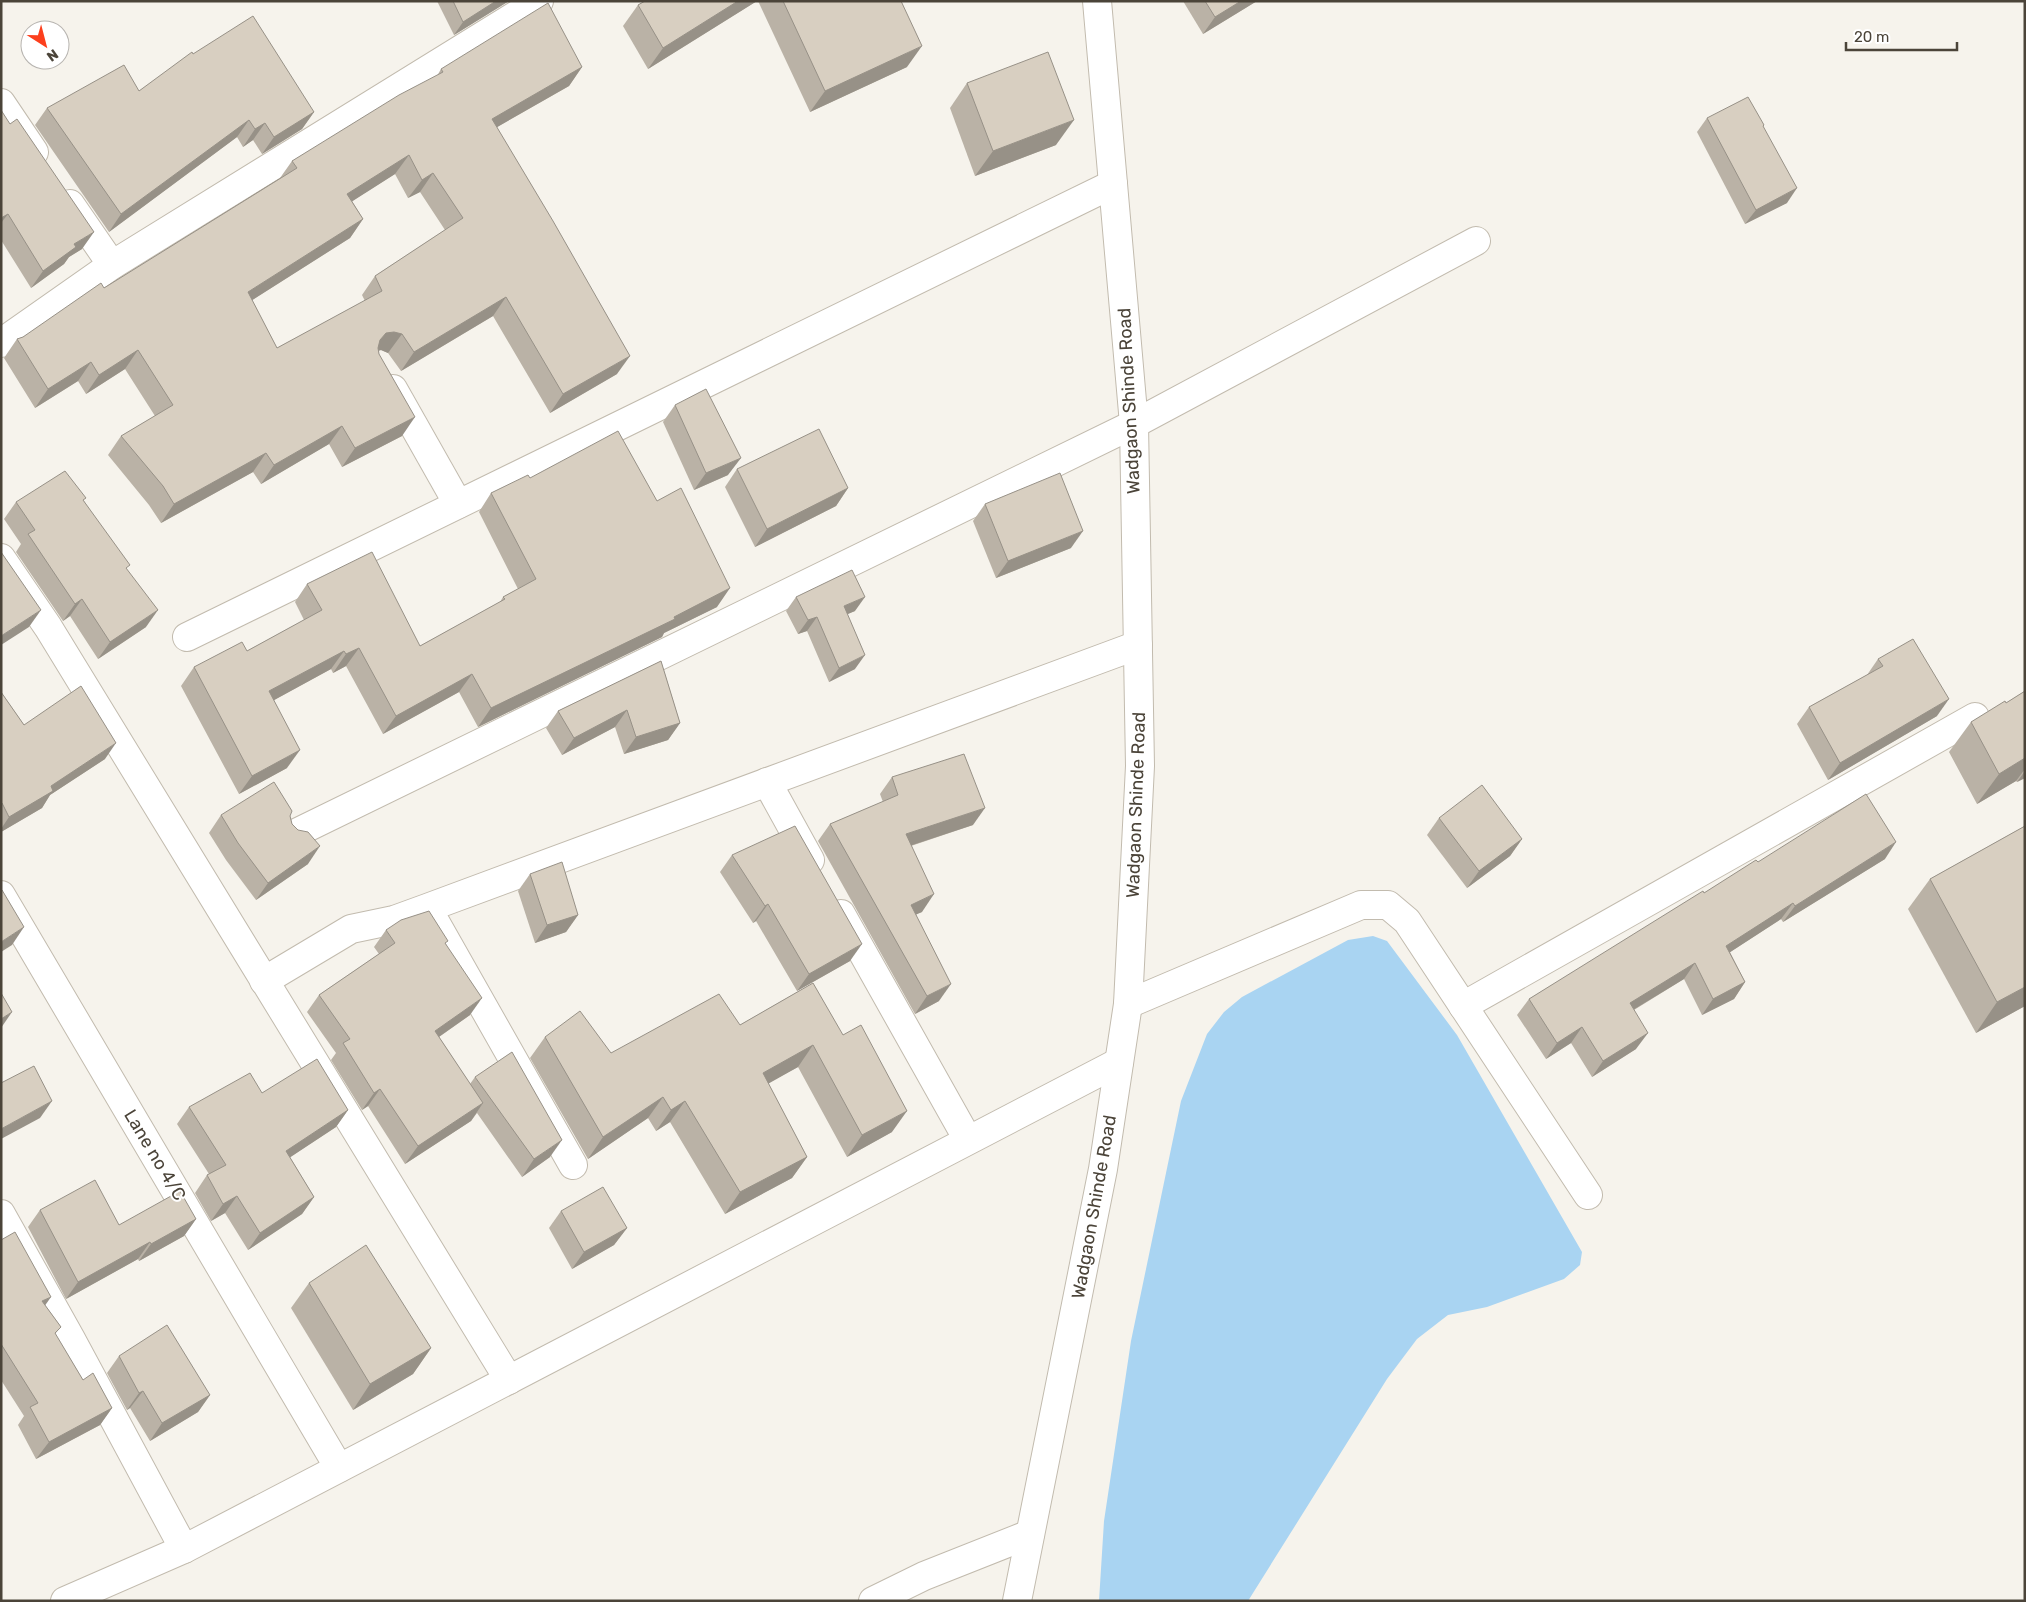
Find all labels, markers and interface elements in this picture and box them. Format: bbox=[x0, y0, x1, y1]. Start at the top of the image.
north arrow bbox=[20, 20, 70, 70]
scale bar bbox=[1846, 20, 1957, 52]
text: 20 m bbox=[1854, 28, 1889, 46]
text: N bbox=[43, 45, 61, 65]
street label: Wadgaon Shinde Road bbox=[1113, 307, 1145, 495]
street label: Wadgaon Shinde Road bbox=[1122, 712, 1150, 898]
street label: Lane no 4/C bbox=[119, 1105, 191, 1205]
street label: Wadgaon Shinde Road bbox=[1067, 1113, 1121, 1301]

